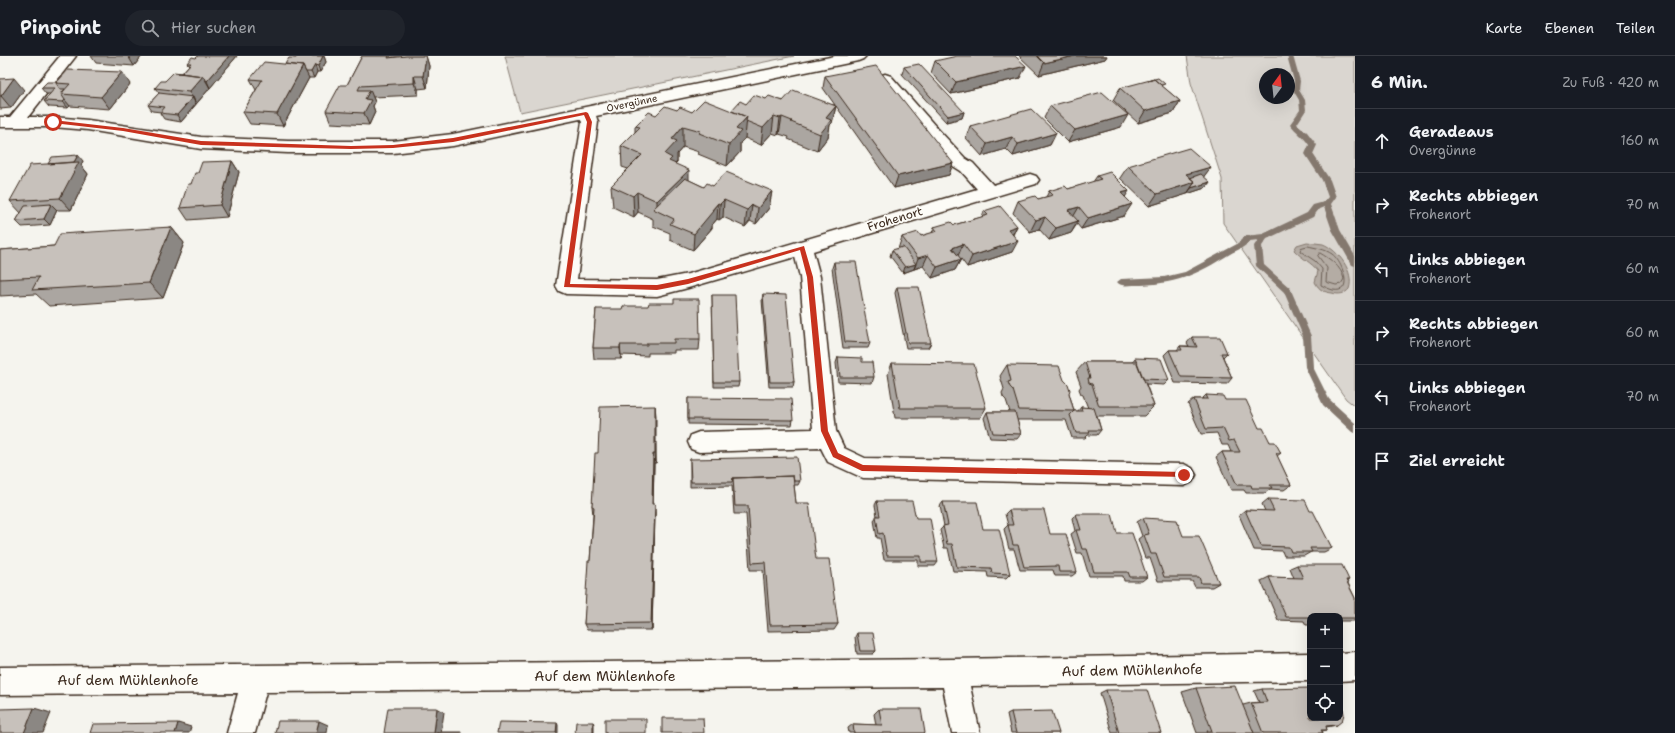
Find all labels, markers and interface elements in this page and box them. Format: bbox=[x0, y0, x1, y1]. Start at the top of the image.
search box bbox=[125, 10, 405, 46]
text: Pinpoint bbox=[20, 15, 101, 40]
icon: search bbox=[139, 17, 161, 39]
text: Hier suchen bbox=[171, 18, 256, 38]
text: Karte bbox=[1486, 19, 1523, 37]
text: Ebenen bbox=[1545, 19, 1594, 37]
text: Teilen bbox=[1616, 19, 1655, 37]
north arrow bbox=[1259, 68, 1295, 104]
text: 6 Min. bbox=[1371, 71, 1428, 93]
text: Zu Fuß · 420 m bbox=[1562, 74, 1659, 91]
street label: Overgünne bbox=[605, 91, 659, 115]
route start bbox=[44, 113, 62, 131]
text: Geradeaus bbox=[1409, 122, 1494, 142]
icon: ahead bbox=[1371, 130, 1393, 152]
text: 160 m bbox=[1621, 132, 1659, 149]
text: Overgünne bbox=[1409, 142, 1476, 159]
text: Rechts abbiegen bbox=[1409, 186, 1538, 206]
icon: right bbox=[1371, 194, 1393, 216]
text: 70 m bbox=[1625, 196, 1659, 213]
street label: Frohenort bbox=[865, 203, 925, 235]
text: Frohenort bbox=[1409, 206, 1471, 223]
text: Links abbiegen bbox=[1409, 250, 1525, 270]
icon: left bbox=[1371, 258, 1393, 280]
text: 60 m bbox=[1626, 260, 1659, 277]
text: Frohenort bbox=[1409, 270, 1471, 287]
text: Rechts abbiegen bbox=[1409, 314, 1538, 334]
icon: right bbox=[1371, 322, 1393, 344]
text: 60 m bbox=[1626, 324, 1659, 341]
text: Frohenort bbox=[1409, 334, 1471, 351]
text: Links abbiegen bbox=[1409, 378, 1525, 398]
icon: left bbox=[1371, 386, 1393, 408]
text: 70 m bbox=[1625, 388, 1659, 405]
text: Frohenort bbox=[1409, 398, 1471, 415]
icon: arrive bbox=[1371, 450, 1393, 472]
text: Ziel erreicht bbox=[1409, 451, 1505, 471]
route end bbox=[1175, 466, 1193, 484]
map controls bbox=[1307, 613, 1343, 721]
button: + bbox=[1307, 613, 1343, 649]
button: − bbox=[1307, 649, 1343, 685]
street label: Auf dem Mühlenhofe bbox=[1061, 660, 1203, 680]
street label: Auf dem Mühlenhofe bbox=[534, 667, 676, 685]
street label: Auf dem Mühlenhofe bbox=[57, 671, 199, 689]
button: locate bbox=[1307, 685, 1343, 721]

